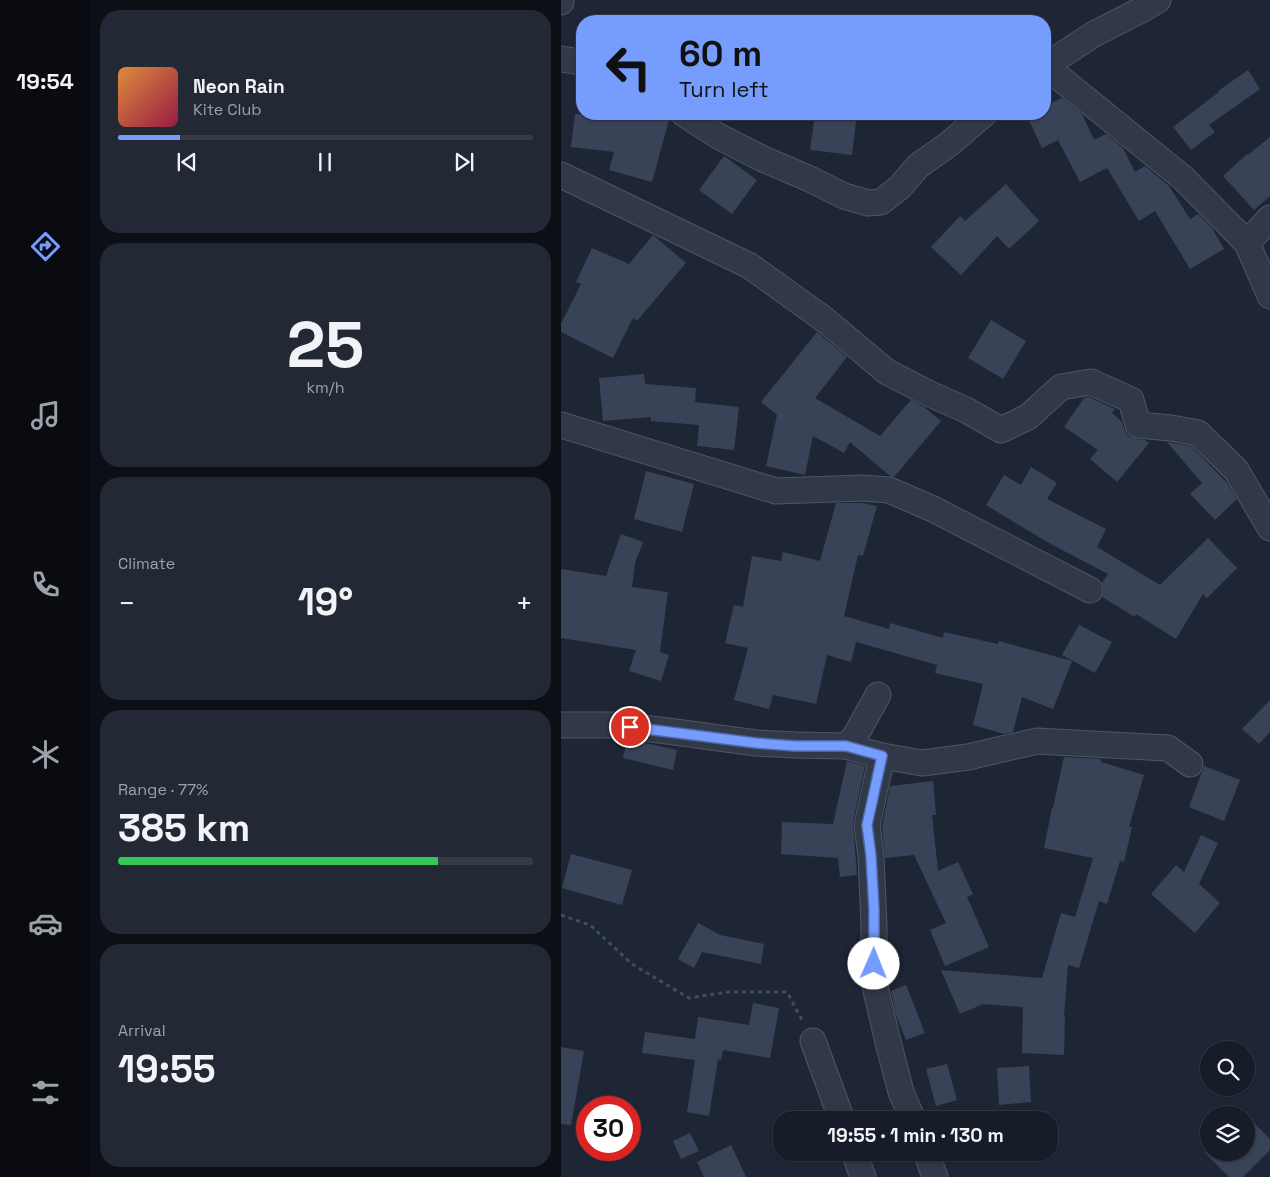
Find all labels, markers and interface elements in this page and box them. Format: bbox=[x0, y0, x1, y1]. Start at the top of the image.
text: 60 m bbox=[679, 32, 762, 76]
icon: left bbox=[596, 35, 661, 100]
text: 19:54 bbox=[16, 67, 74, 95]
text: Neon Rain bbox=[193, 74, 285, 99]
text: Turn left bbox=[679, 75, 769, 103]
text: Kite Club bbox=[193, 99, 262, 120]
icon: previous bbox=[173, 148, 201, 176]
icon: pause bbox=[311, 148, 339, 176]
icon: next bbox=[450, 148, 478, 176]
icon: directions bbox=[28, 229, 63, 264]
text: 25 bbox=[287, 303, 364, 386]
text: km/h bbox=[306, 377, 345, 398]
icon: music bbox=[28, 398, 63, 433]
text: Climate bbox=[118, 553, 175, 574]
icon: phone bbox=[28, 567, 63, 602]
text: 19° bbox=[298, 578, 353, 626]
text: − bbox=[118, 585, 135, 621]
text: + bbox=[516, 585, 533, 621]
pin bbox=[609, 706, 651, 748]
icon: arrive bbox=[616, 713, 644, 741]
icon: climate bbox=[28, 737, 63, 772]
text: Range · 77% bbox=[118, 779, 208, 800]
text: 385 km bbox=[118, 804, 250, 852]
icon: car bbox=[28, 906, 63, 941]
position arrow bbox=[847, 937, 899, 989]
text: Arrival bbox=[118, 1020, 166, 1041]
map controls bbox=[1200, 1041, 1255, 1161]
button: search bbox=[1200, 1041, 1255, 1096]
text: 19:55 bbox=[118, 1045, 216, 1093]
icon: filters bbox=[28, 1075, 63, 1110]
speed limit sign: 30 bbox=[576, 1096, 641, 1161]
button: layers bbox=[1200, 1106, 1255, 1161]
text: 19:55 · 1 min · 130 m bbox=[827, 1123, 1004, 1148]

